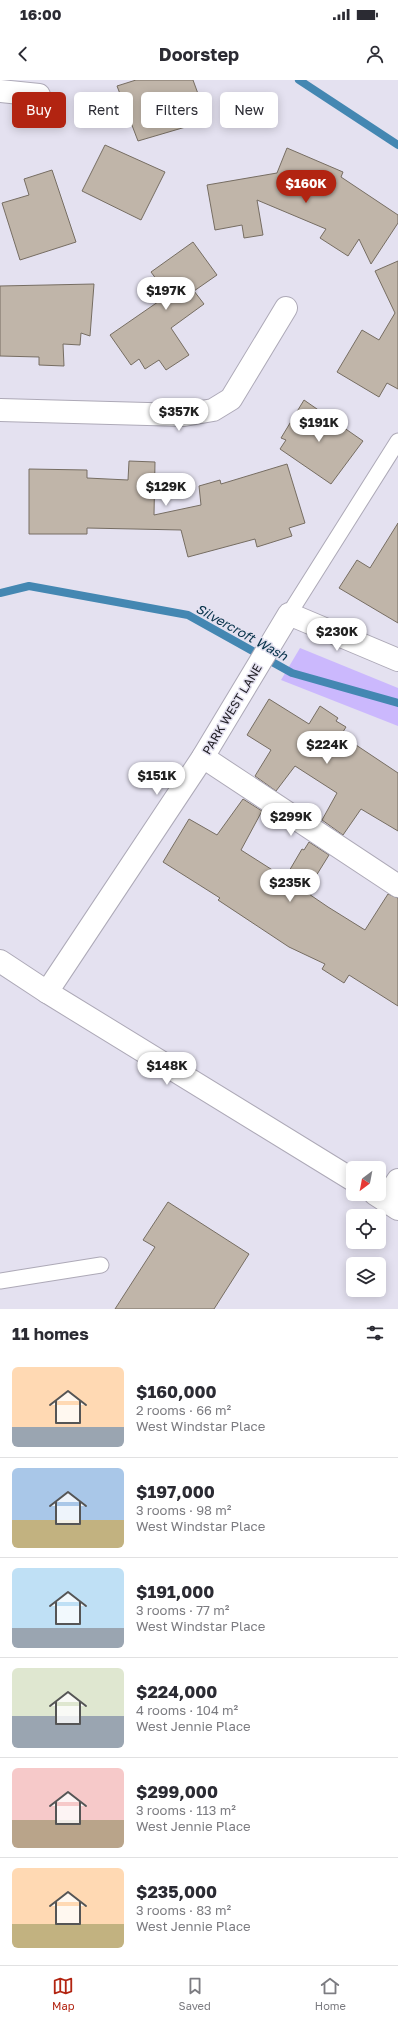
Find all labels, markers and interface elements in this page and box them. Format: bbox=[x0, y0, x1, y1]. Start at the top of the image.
text: 16:00 bbox=[20, 5, 62, 23]
icon: back bbox=[12, 43, 34, 65]
text: Doorstep bbox=[159, 43, 239, 65]
icon: person bbox=[364, 43, 386, 65]
chip: Buy bbox=[12, 92, 66, 128]
chip: Rent bbox=[74, 92, 133, 128]
chip: Filters bbox=[141, 92, 212, 128]
chip: New bbox=[220, 92, 278, 128]
pin: $160K bbox=[278, 170, 334, 204]
text: $160K bbox=[285, 175, 327, 191]
pin: $197K bbox=[138, 277, 194, 311]
text: $197K bbox=[146, 282, 186, 298]
pin: $357K bbox=[151, 398, 207, 432]
text: $357K bbox=[158, 403, 200, 419]
pin: $191K bbox=[291, 409, 347, 443]
text: $191K bbox=[299, 414, 339, 430]
pin: $129K bbox=[138, 473, 194, 507]
text: $129K bbox=[145, 478, 187, 494]
water label: Silvercroft Wash bbox=[193, 600, 292, 664]
pin: $230K bbox=[309, 618, 365, 652]
text: $230K bbox=[316, 623, 358, 639]
street label: PARK WEST LANE bbox=[199, 661, 265, 757]
pin: $224K bbox=[299, 731, 355, 765]
text: $224K bbox=[306, 736, 348, 752]
pin: $151K bbox=[129, 762, 185, 796]
text: $151K bbox=[137, 767, 177, 783]
pin: $299K bbox=[263, 803, 319, 837]
text: $299K bbox=[270, 808, 312, 824]
pin: $235K bbox=[262, 869, 318, 903]
text: $235K bbox=[269, 874, 311, 890]
pin: $148K bbox=[139, 1052, 195, 1086]
text: $148K bbox=[146, 1057, 188, 1073]
north arrow bbox=[346, 1161, 386, 1201]
map controls bbox=[346, 1161, 386, 1297]
button: locate bbox=[346, 1209, 386, 1249]
button: layers bbox=[346, 1257, 386, 1297]
icon: filters bbox=[364, 1322, 386, 1344]
text: 11 homes bbox=[12, 1323, 89, 1344]
text: $160,000 bbox=[136, 1381, 217, 1402]
icon: home bbox=[44, 1383, 92, 1431]
text: 2 rooms · 66 m² bbox=[136, 1402, 231, 1418]
text: West Windstar Place bbox=[136, 1418, 265, 1434]
text: $197,000 bbox=[136, 1481, 215, 1502]
icon: home bbox=[44, 1484, 92, 1532]
text: 3 rooms · 98 m² bbox=[136, 1502, 231, 1518]
text: West Windstar Place bbox=[136, 1518, 265, 1534]
text: $191,000 bbox=[136, 1581, 214, 1602]
icon: home bbox=[44, 1584, 92, 1632]
text: 3 rooms · 77 m² bbox=[136, 1602, 229, 1618]
text: West Windstar Place bbox=[136, 1618, 265, 1634]
text: $224,000 bbox=[136, 1681, 217, 1702]
icon: home bbox=[44, 1684, 92, 1732]
text: 4 rooms · 104 m² bbox=[136, 1702, 238, 1718]
text: West Jennie Place bbox=[136, 1718, 251, 1734]
text: $299,000 bbox=[136, 1781, 218, 1802]
icon: home bbox=[44, 1784, 92, 1832]
text: 3 rooms · 113 m² bbox=[136, 1802, 236, 1818]
text: West Jennie Place bbox=[136, 1818, 251, 1834]
text: $235,000 bbox=[136, 1881, 217, 1902]
icon: home bbox=[44, 1884, 92, 1932]
text: 3 rooms · 83 m² bbox=[136, 1902, 231, 1918]
text: West Jennie Place bbox=[136, 1918, 251, 1934]
tab: Map bbox=[52, 1975, 75, 2012]
tab: Saved bbox=[179, 1975, 211, 2012]
tab: Home bbox=[315, 1975, 346, 2012]

